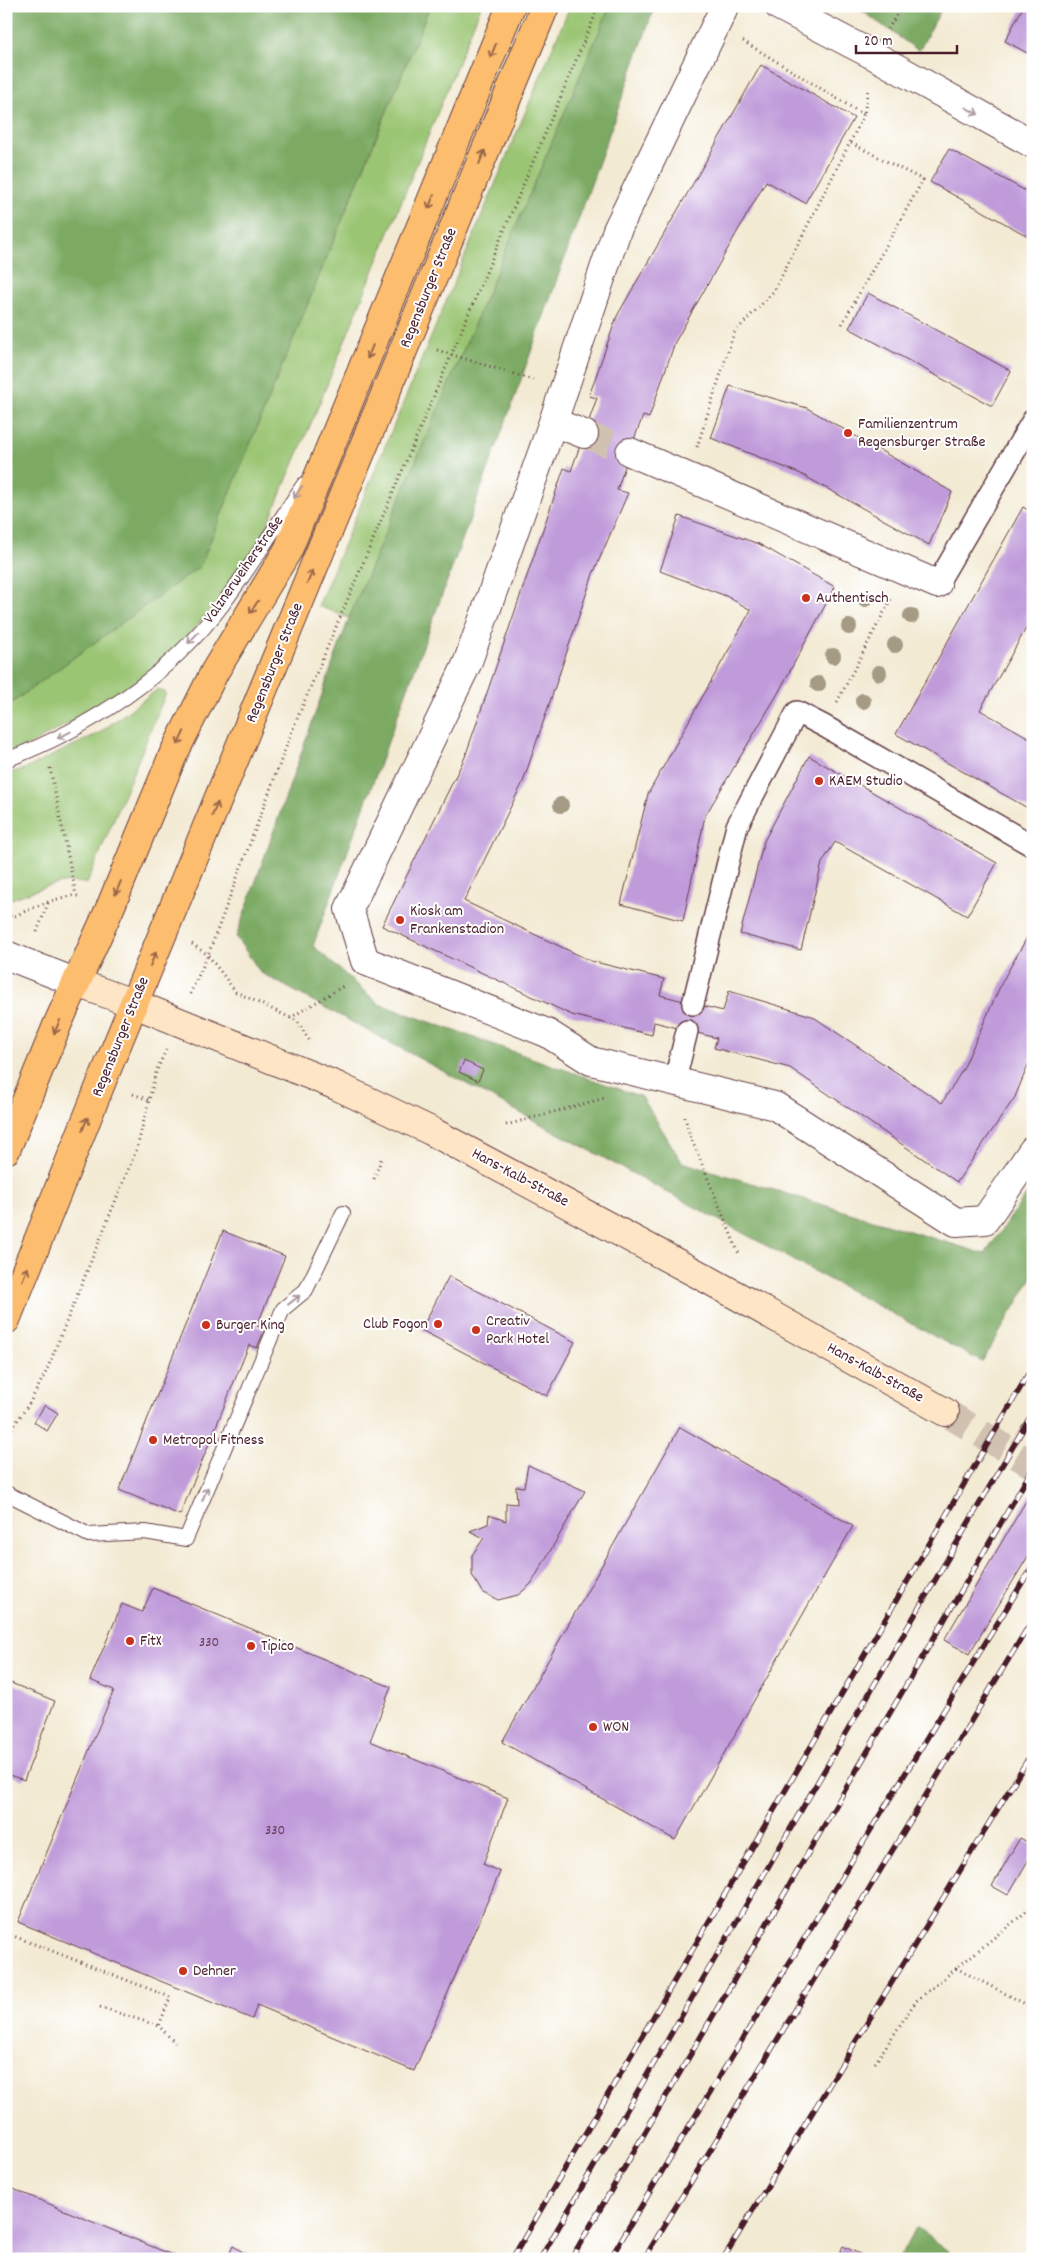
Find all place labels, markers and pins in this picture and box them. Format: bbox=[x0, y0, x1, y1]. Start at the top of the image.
place label: Familienzentrum Regensburger Straße bbox=[858, 413, 985, 454]
marker: Familienzentrum Regensburger Straße bbox=[842, 427, 854, 439]
place label: Authentisch bbox=[816, 587, 889, 610]
marker: Authentisch bbox=[800, 592, 812, 604]
place label: KAEM Studio bbox=[829, 770, 903, 793]
marker: KAEM Studio bbox=[813, 775, 825, 787]
place label: Kiosk am Frankenstadion bbox=[410, 900, 504, 941]
marker: Kiosk am Frankenstadion bbox=[394, 914, 406, 926]
place label: Creativ Park Hotel bbox=[486, 1310, 549, 1351]
place label: Club Fogon bbox=[363, 1313, 428, 1336]
place label: Burger King bbox=[216, 1314, 285, 1337]
marker: Club Fogon bbox=[432, 1318, 444, 1330]
marker: Burger King bbox=[200, 1319, 212, 1331]
marker: Creativ Park Hotel bbox=[470, 1324, 482, 1336]
place label: Metropol Fitness bbox=[163, 1429, 264, 1452]
marker: Metropol Fitness bbox=[147, 1434, 159, 1446]
place label: FitX bbox=[140, 1630, 162, 1653]
marker: FitX bbox=[124, 1635, 136, 1647]
place label: Tipico bbox=[261, 1635, 294, 1658]
marker: Tipico bbox=[245, 1640, 257, 1652]
place label: WON bbox=[603, 1716, 629, 1739]
marker: WON bbox=[587, 1721, 599, 1733]
place label: Dehner bbox=[193, 1960, 236, 1983]
marker: Dehner bbox=[177, 1965, 189, 1977]

